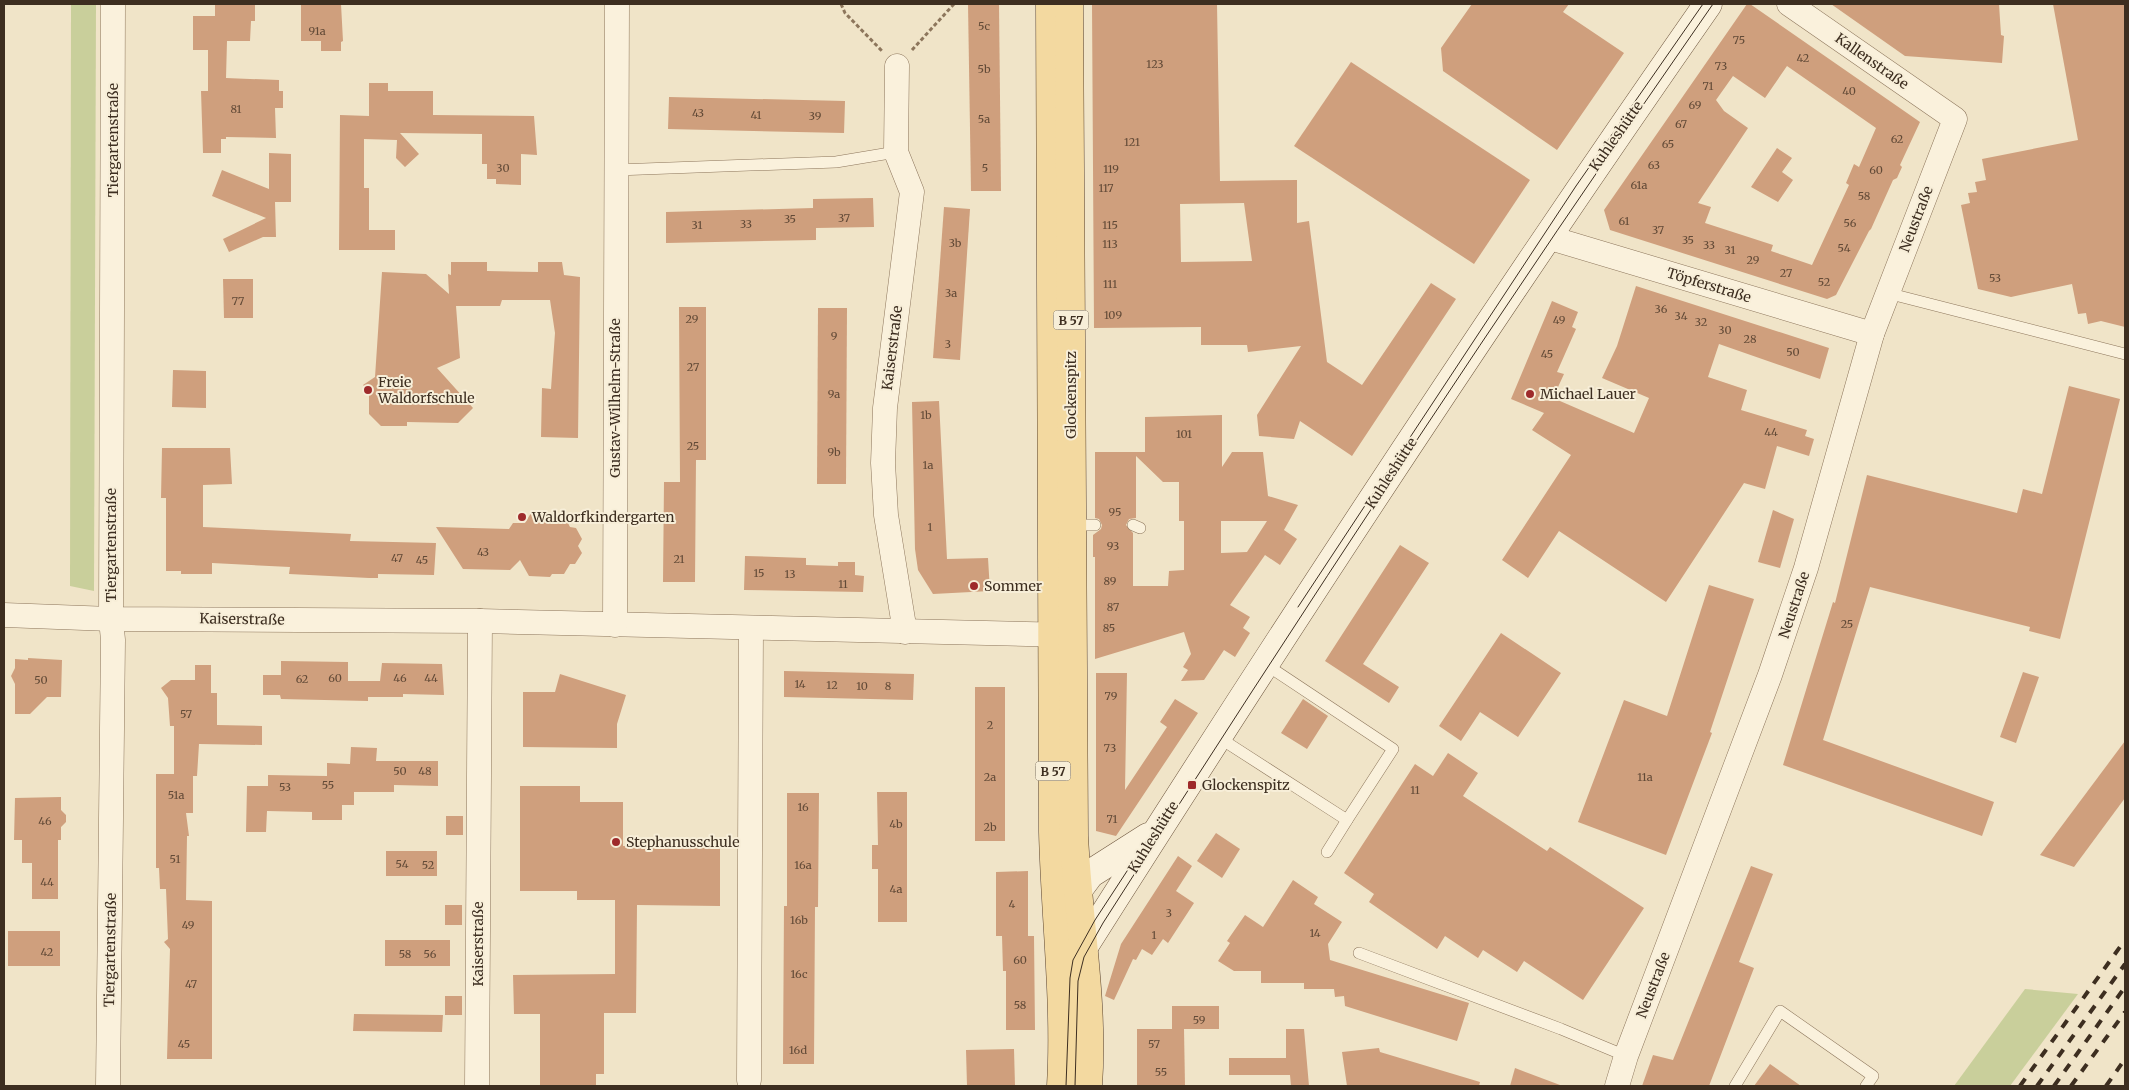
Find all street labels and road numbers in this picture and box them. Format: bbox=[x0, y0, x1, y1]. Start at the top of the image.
street label: Kallenstraße bbox=[1832, 29, 1912, 93]
street label: Tiergartenstraße bbox=[104, 83, 122, 197]
street label: Kuhleshütte bbox=[1585, 97, 1647, 175]
street label: Neustraße bbox=[1895, 183, 1937, 255]
street label: Töpferstraße bbox=[1665, 264, 1753, 306]
street label: Kaiserstraße bbox=[878, 305, 906, 391]
road number: B 57 bbox=[1054, 310, 1088, 330]
street label: Gustav-Wilhelm-Straße bbox=[606, 318, 624, 478]
street label: Glockenspitz bbox=[1062, 351, 1080, 439]
street label: Kuhleshütte bbox=[1361, 434, 1421, 512]
street label: Tiergartenstraße bbox=[102, 488, 120, 602]
street label: Neustraße bbox=[1775, 569, 1813, 641]
street label: Kaiserstraße bbox=[199, 609, 285, 629]
road number: B 57 bbox=[1036, 761, 1070, 780]
street label: Kuhleshütte bbox=[1124, 798, 1182, 876]
street label: Tiergartenstraße bbox=[100, 893, 120, 1007]
street label: Kaiserstraße bbox=[469, 901, 487, 987]
street label: Neustraße bbox=[1632, 949, 1674, 1021]

